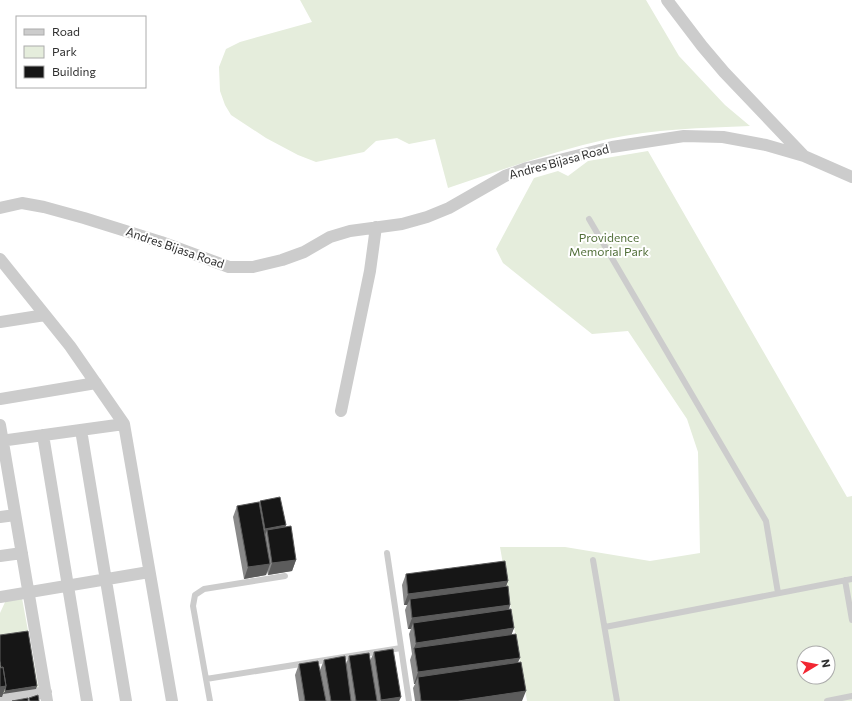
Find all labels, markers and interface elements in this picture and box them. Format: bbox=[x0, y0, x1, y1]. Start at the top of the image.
legend bbox=[16, 16, 146, 88]
text: Road bbox=[52, 24, 80, 38]
text: Park bbox=[52, 44, 78, 58]
text: Building bbox=[52, 64, 96, 78]
street label: Andres Bijasa Road bbox=[507, 141, 610, 181]
street label: Andres Bijasa Road bbox=[124, 224, 226, 270]
park label: Providence Memorial Park bbox=[569, 230, 650, 258]
north arrow bbox=[796, 645, 836, 685]
text: N bbox=[819, 658, 833, 668]

